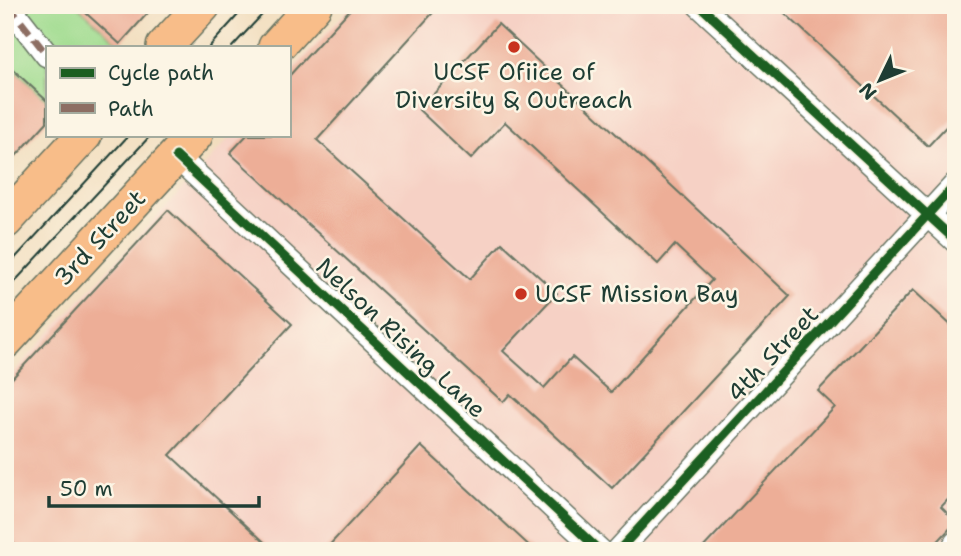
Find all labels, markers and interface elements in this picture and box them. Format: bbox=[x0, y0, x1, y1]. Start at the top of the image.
marker: UCSF Ofiice of Diversity & Outreach bbox=[506, 39, 522, 55]
legend bbox=[46, 46, 290, 136]
north arrow bbox=[846, 46, 916, 116]
place label: UCSF Ofiice of Diversity & Outreach bbox=[395, 56, 633, 116]
text: Cycle path bbox=[108, 59, 214, 87]
text: N bbox=[854, 77, 882, 105]
text: Path bbox=[108, 95, 154, 123]
street label: 3rd Street bbox=[47, 183, 153, 293]
street label: Nelson Rising Lane bbox=[309, 251, 493, 425]
place label: UCSF Mission Bay bbox=[535, 278, 739, 310]
marker: UCSF Mission Bay bbox=[513, 286, 529, 302]
street label: 4th Street bbox=[720, 299, 826, 409]
scale bar bbox=[49, 465, 259, 509]
text: 50 m bbox=[60, 475, 113, 503]

